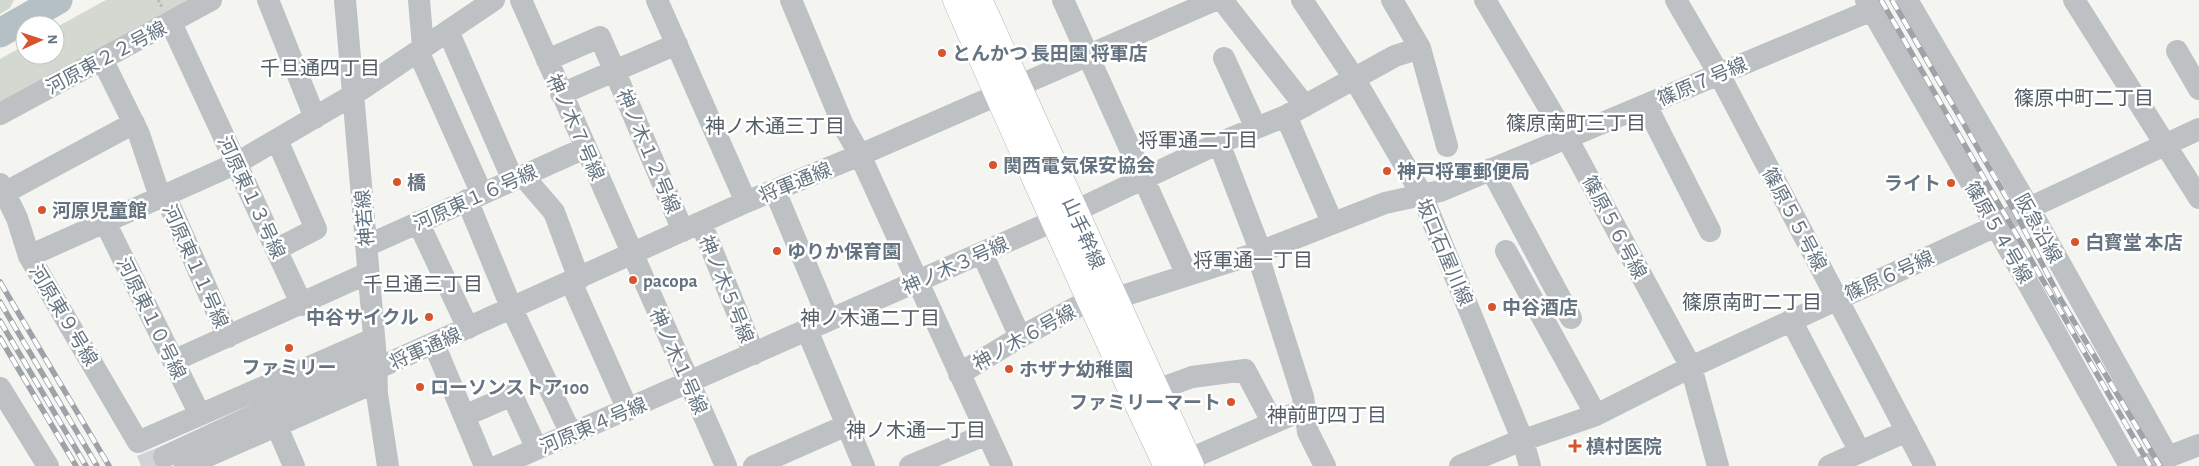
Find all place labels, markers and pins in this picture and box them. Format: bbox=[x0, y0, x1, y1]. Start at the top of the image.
place label: とんかつ 長田園 将軍店 bbox=[952, 43, 1148, 64]
marker: とんかつ 長田園 将軍店 bbox=[936, 47, 948, 59]
place label: 関西電気保安協会 bbox=[1003, 156, 1155, 176]
marker: 関西電気保安協会 bbox=[987, 159, 999, 171]
place label: 神戸将軍郵便局 bbox=[1397, 161, 1530, 182]
marker: 神戸将軍郵便局 bbox=[1381, 165, 1393, 177]
place label: 橋 bbox=[407, 173, 426, 193]
place label: ライト bbox=[1884, 174, 1941, 194]
marker: 橋 bbox=[391, 176, 403, 188]
marker: ライト bbox=[1945, 177, 1957, 189]
place label: 河原児童館 bbox=[52, 201, 147, 221]
marker: 河原児童館 bbox=[36, 204, 48, 216]
place label: 白寳堂 本店 bbox=[2085, 232, 2183, 253]
marker: 白寳堂 本店 bbox=[2069, 236, 2081, 248]
place label: ゆりか保育園 bbox=[787, 242, 901, 262]
marker: ゆりか保育園 bbox=[771, 245, 783, 257]
place label: pacopa bbox=[643, 272, 698, 291]
marker: pacopa bbox=[627, 274, 639, 286]
place label: 中谷酒店 bbox=[1502, 298, 1578, 318]
marker: 中谷酒店 bbox=[1486, 301, 1498, 313]
place label: 中谷サイクル bbox=[306, 308, 419, 328]
marker: 中谷サイクル bbox=[423, 311, 435, 323]
marker: ファミリー bbox=[283, 342, 295, 354]
place label: ファミリー bbox=[241, 359, 337, 378]
place label: ホザナ幼稚園 bbox=[1019, 359, 1133, 380]
marker: ホザナ幼稚園 bbox=[1003, 363, 1015, 375]
place label: ローソンストア100 bbox=[430, 379, 589, 398]
marker: ローソンストア100 bbox=[414, 381, 426, 393]
place label: ファミリーマート bbox=[1069, 394, 1221, 413]
marker: ファミリーマート bbox=[1225, 396, 1237, 408]
place label: 槙村医院 bbox=[1586, 436, 1662, 457]
marker: 槙村医院 bbox=[1568, 439, 1582, 453]

